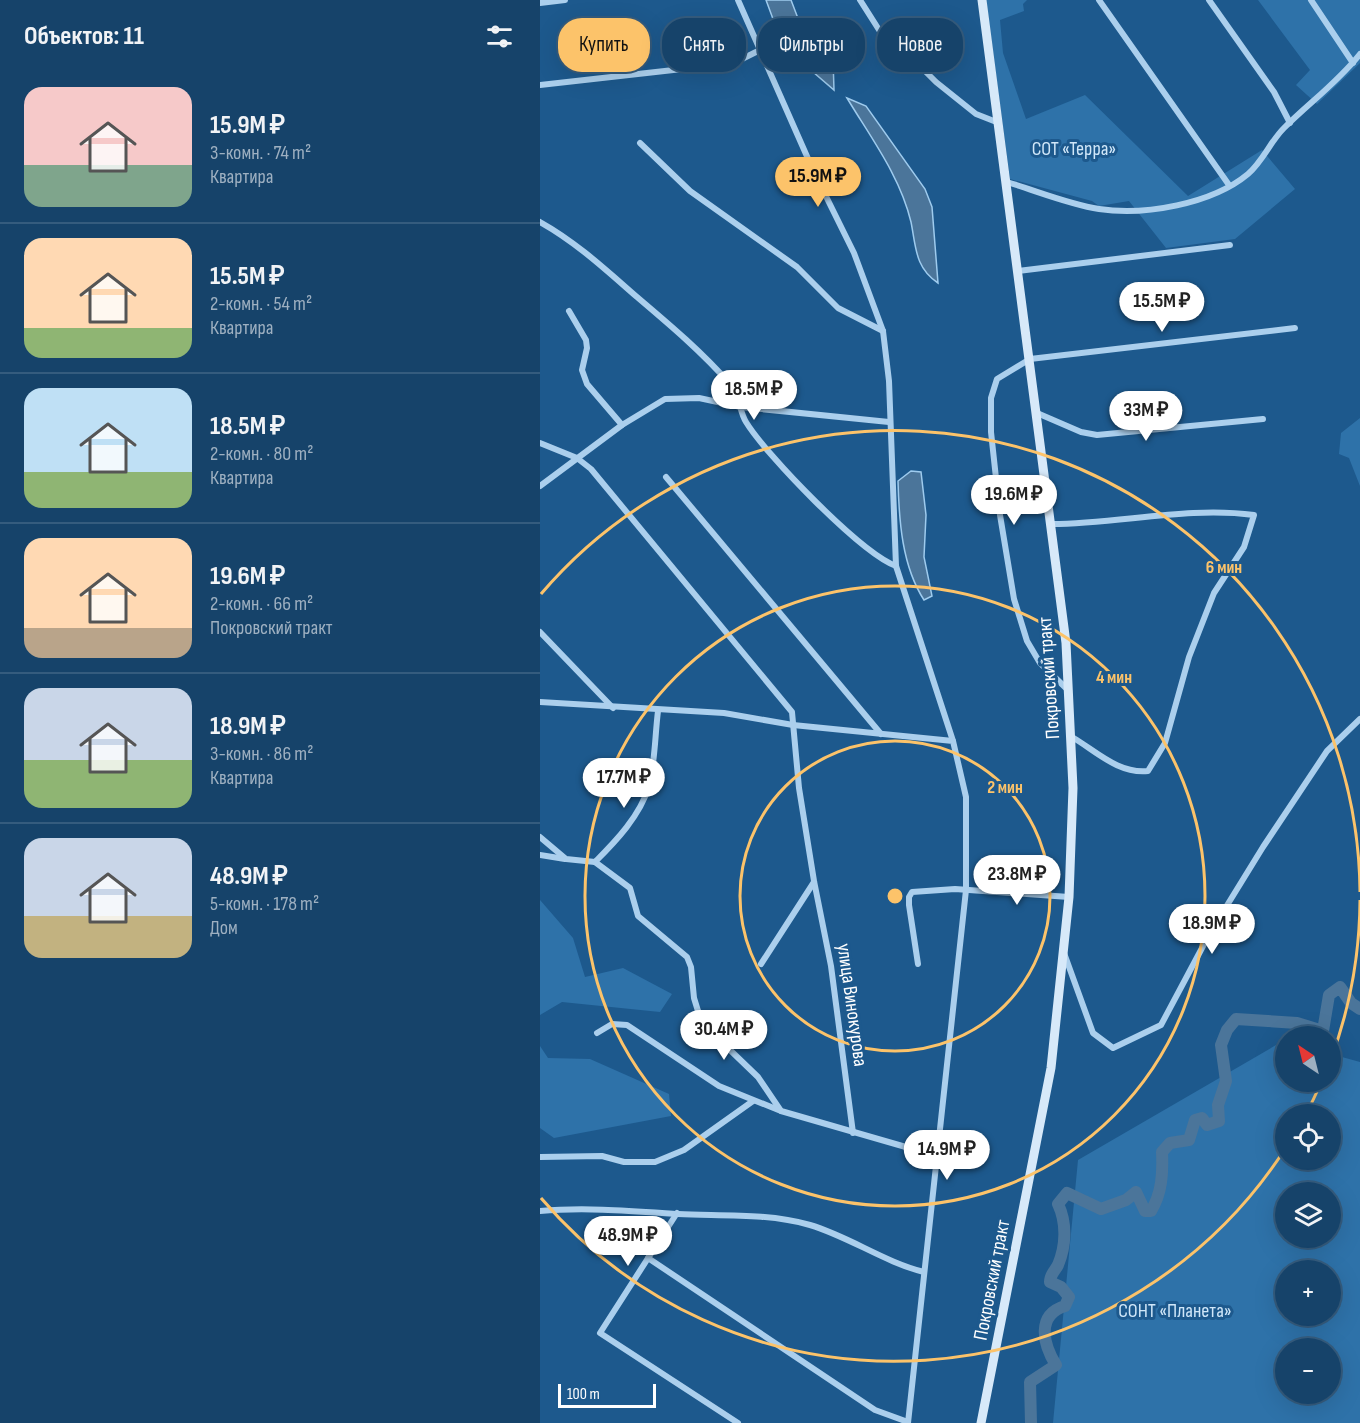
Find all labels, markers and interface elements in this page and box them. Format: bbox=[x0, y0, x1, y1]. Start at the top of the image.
chip: Купить bbox=[558, 18, 650, 72]
chip: Снять bbox=[662, 18, 746, 72]
chip: Фильтры bbox=[758, 18, 865, 72]
chip: Новое bbox=[877, 18, 963, 72]
icon: filters bbox=[483, 20, 516, 53]
text: Объектов: 11 bbox=[24, 21, 144, 52]
text: 15.9M ₽ bbox=[210, 110, 285, 141]
icon: home bbox=[72, 111, 144, 183]
park label: СОТ «Терра» bbox=[1032, 137, 1116, 161]
text: 3-комн. · 74 m² bbox=[210, 141, 311, 165]
pin: 15.9M ₽ bbox=[763, 157, 873, 208]
text: 15.9M ₽ bbox=[789, 164, 847, 188]
text: Квартира bbox=[210, 165, 274, 189]
text: 15.5M ₽ bbox=[210, 261, 285, 292]
icon: home bbox=[72, 262, 144, 334]
pin: 15.5M ₽ bbox=[1107, 282, 1217, 333]
text: 15.5M ₽ bbox=[1133, 289, 1191, 313]
text: 2-комн. · 54 m² bbox=[210, 292, 312, 316]
text: Квартира bbox=[210, 316, 274, 340]
pin: 18.5M ₽ bbox=[699, 370, 809, 421]
text: 18.5M ₽ bbox=[725, 377, 783, 401]
pin: 33M ₽ bbox=[1104, 391, 1188, 442]
text: 33M ₽ bbox=[1123, 398, 1169, 422]
text: 18.5M ₽ bbox=[210, 411, 285, 442]
icon: home bbox=[72, 412, 144, 484]
text: 2-комн. · 80 m² bbox=[210, 442, 313, 466]
text: Квартира bbox=[210, 466, 274, 490]
pin: 19.6M ₽ bbox=[959, 475, 1069, 526]
text: 19.6M ₽ bbox=[985, 482, 1043, 506]
text: 6 мин bbox=[1206, 557, 1242, 578]
text: 19.6M ₽ bbox=[210, 561, 285, 592]
icon: home bbox=[72, 562, 144, 634]
text: 2-комн. · 66 m² bbox=[210, 592, 313, 616]
text: Покровский тракт bbox=[210, 616, 332, 640]
street label: Покровский тракт bbox=[1033, 616, 1065, 740]
text: 4 мин bbox=[1096, 667, 1132, 688]
text: 18.9M ₽ bbox=[210, 711, 286, 742]
icon: home bbox=[72, 712, 144, 784]
text: 3-комн. · 86 m² bbox=[210, 742, 313, 766]
pin: 17.7M ₽ bbox=[569, 758, 679, 809]
text: 17.7M ₽ bbox=[597, 765, 651, 789]
text: Квартира bbox=[210, 766, 274, 790]
text: 2 мин bbox=[987, 777, 1023, 798]
pin: 23.8M ₽ bbox=[962, 855, 1072, 906]
text: 48.9M ₽ bbox=[210, 861, 288, 892]
icon: home bbox=[72, 862, 144, 934]
text: 23.8M ₽ bbox=[987, 862, 1047, 886]
centre of rings bbox=[885, 886, 905, 906]
text: 5-комн. · 178 m² bbox=[210, 892, 319, 916]
pin: 18.9M ₽ bbox=[1157, 904, 1267, 955]
text: 18.9M ₽ bbox=[1183, 911, 1241, 935]
text: Дом bbox=[210, 916, 238, 940]
street label: улица Винокурова bbox=[831, 942, 873, 1068]
pin: 30.4M ₽ bbox=[669, 1010, 779, 1061]
text: 30.4M ₽ bbox=[694, 1017, 754, 1041]
north arrow bbox=[1275, 1026, 1341, 1092]
map controls bbox=[1275, 1026, 1341, 1404]
button: locate bbox=[1275, 1104, 1341, 1170]
pin: 14.9M ₽ bbox=[892, 1130, 1002, 1181]
text: 14.9M ₽ bbox=[918, 1137, 976, 1161]
button: layers bbox=[1275, 1182, 1341, 1248]
pin: 48.9M ₽ bbox=[573, 1216, 683, 1267]
street label: Покровский тракт bbox=[969, 1217, 1016, 1342]
text: 48.9M ₽ bbox=[598, 1223, 658, 1247]
button: + bbox=[1275, 1260, 1341, 1326]
park label: СОНТ «Планета» bbox=[1118, 1299, 1232, 1323]
button: − bbox=[1275, 1338, 1341, 1404]
scale bar bbox=[558, 1381, 656, 1408]
text: 100 m bbox=[567, 1385, 600, 1404]

